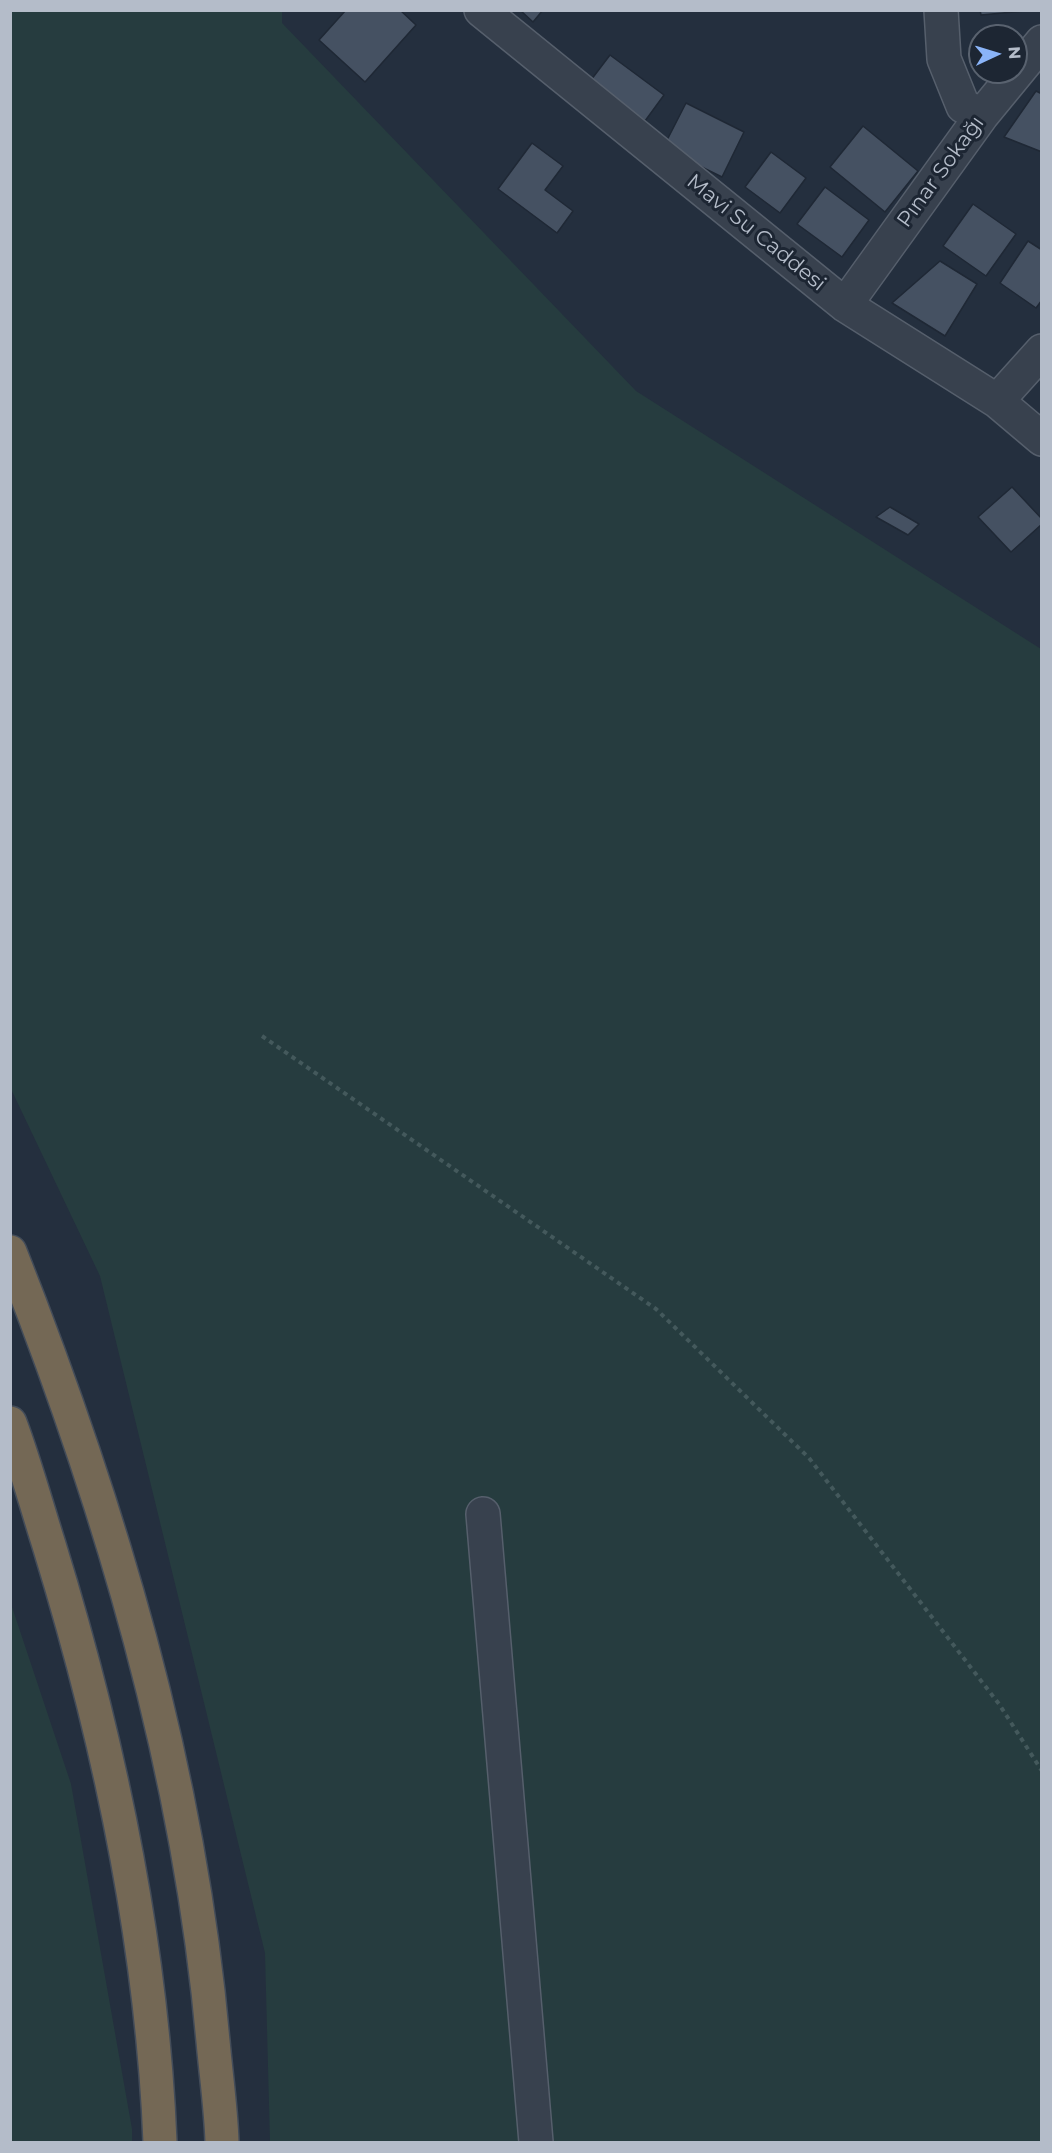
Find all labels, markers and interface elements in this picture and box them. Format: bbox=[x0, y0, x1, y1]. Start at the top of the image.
north arrow bbox=[968, 24, 1028, 84]
text: N bbox=[1005, 46, 1024, 60]
street label: Pınar Sokağı bbox=[892, 111, 990, 233]
street label: Mavi Su Caddesi bbox=[681, 169, 831, 297]

